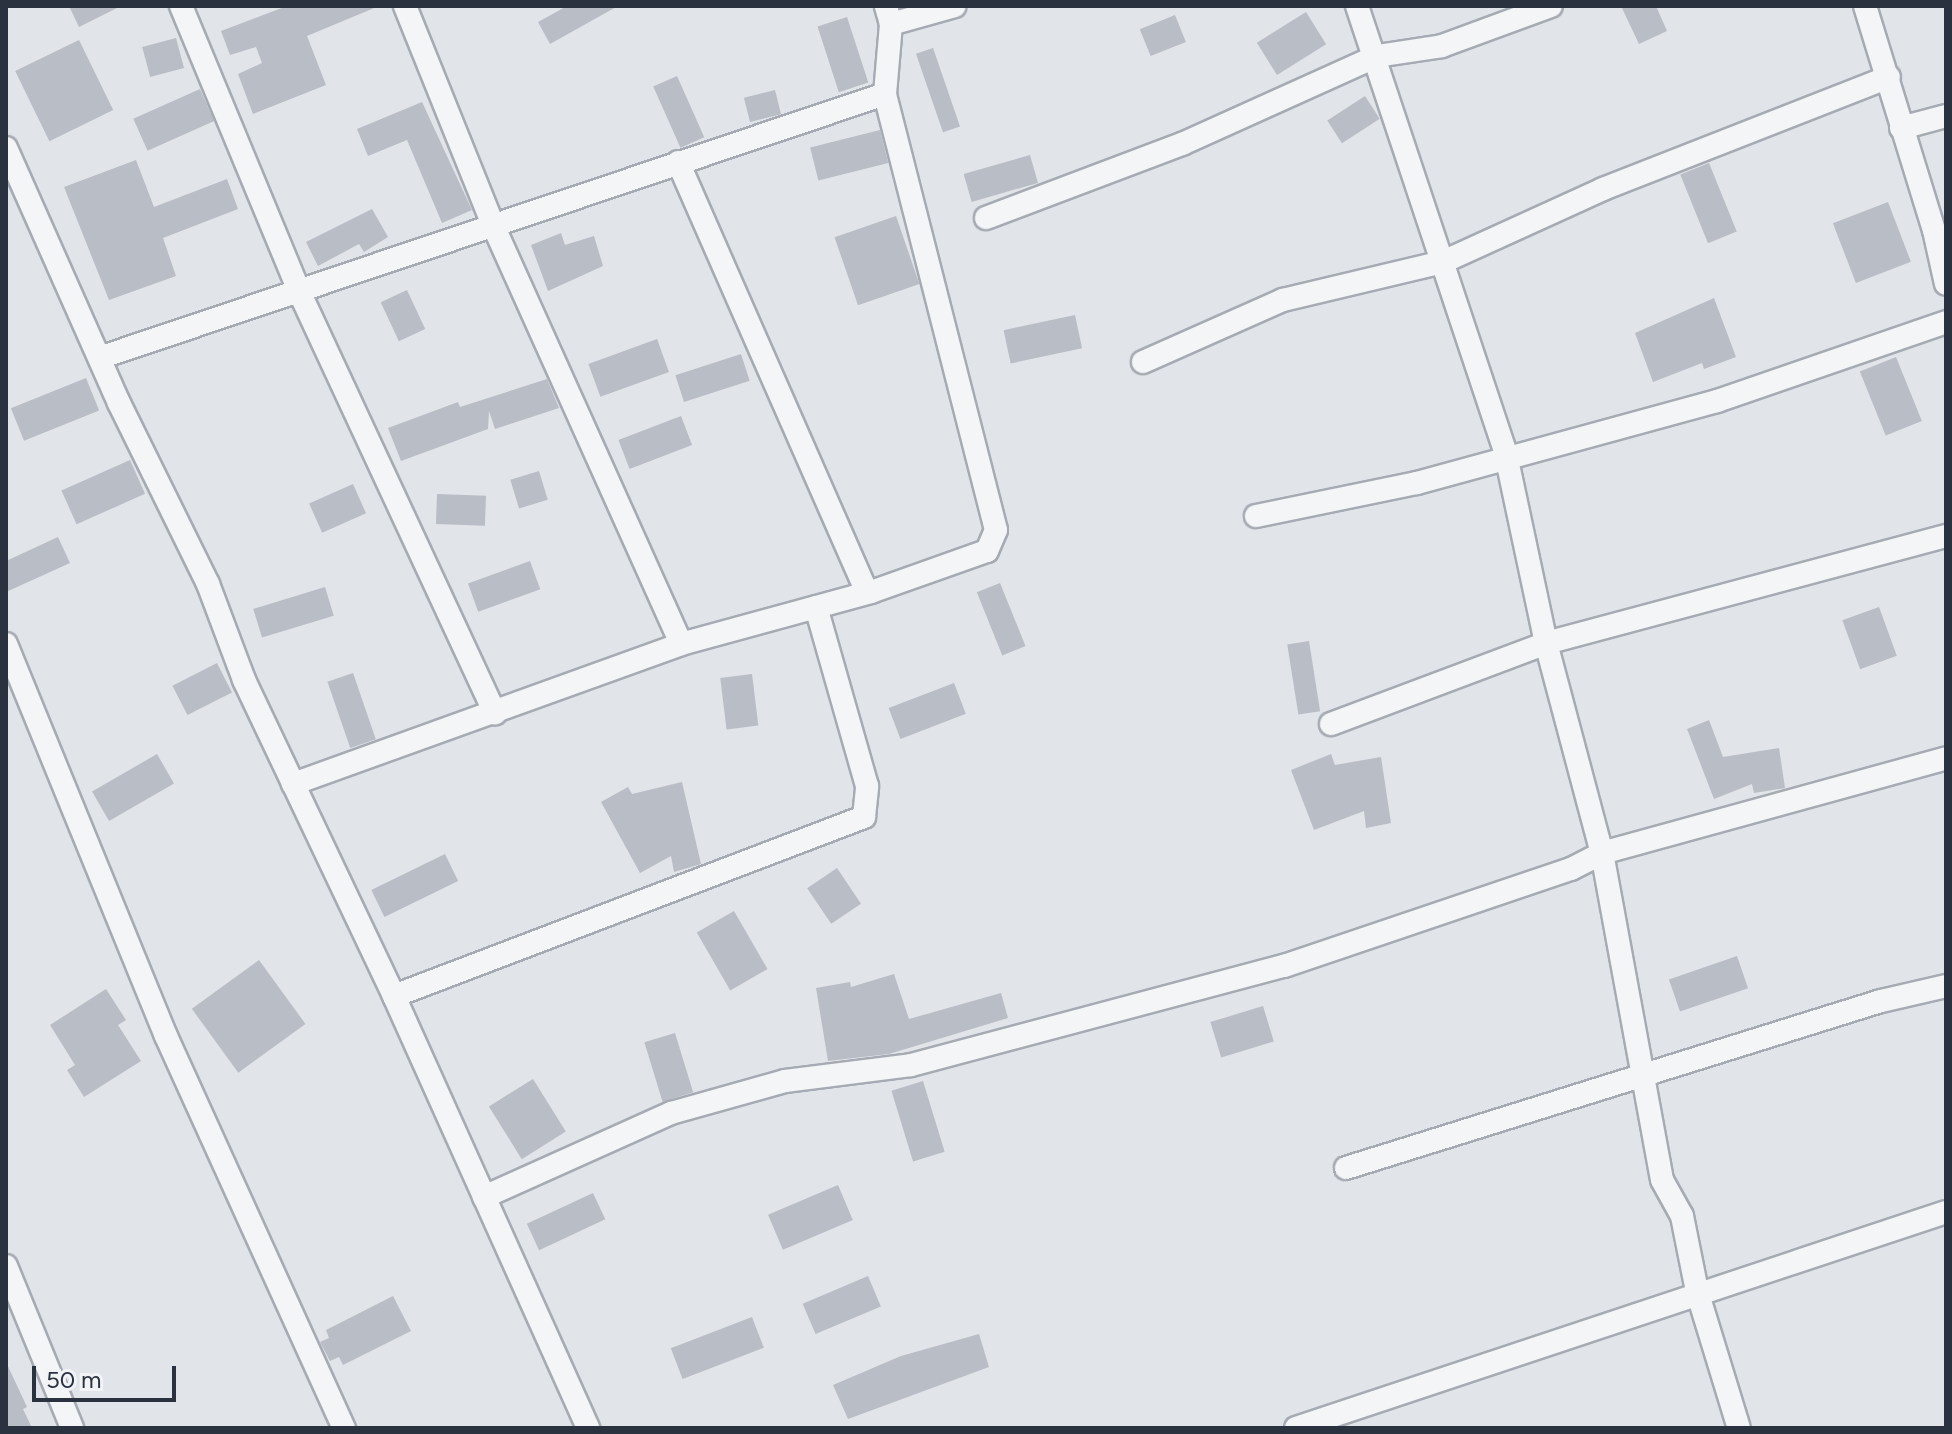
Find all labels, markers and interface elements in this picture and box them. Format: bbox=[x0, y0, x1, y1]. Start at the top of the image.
scale bar bbox=[36, 1350, 180, 1400]
text: 50 m bbox=[46, 1365, 102, 1394]

